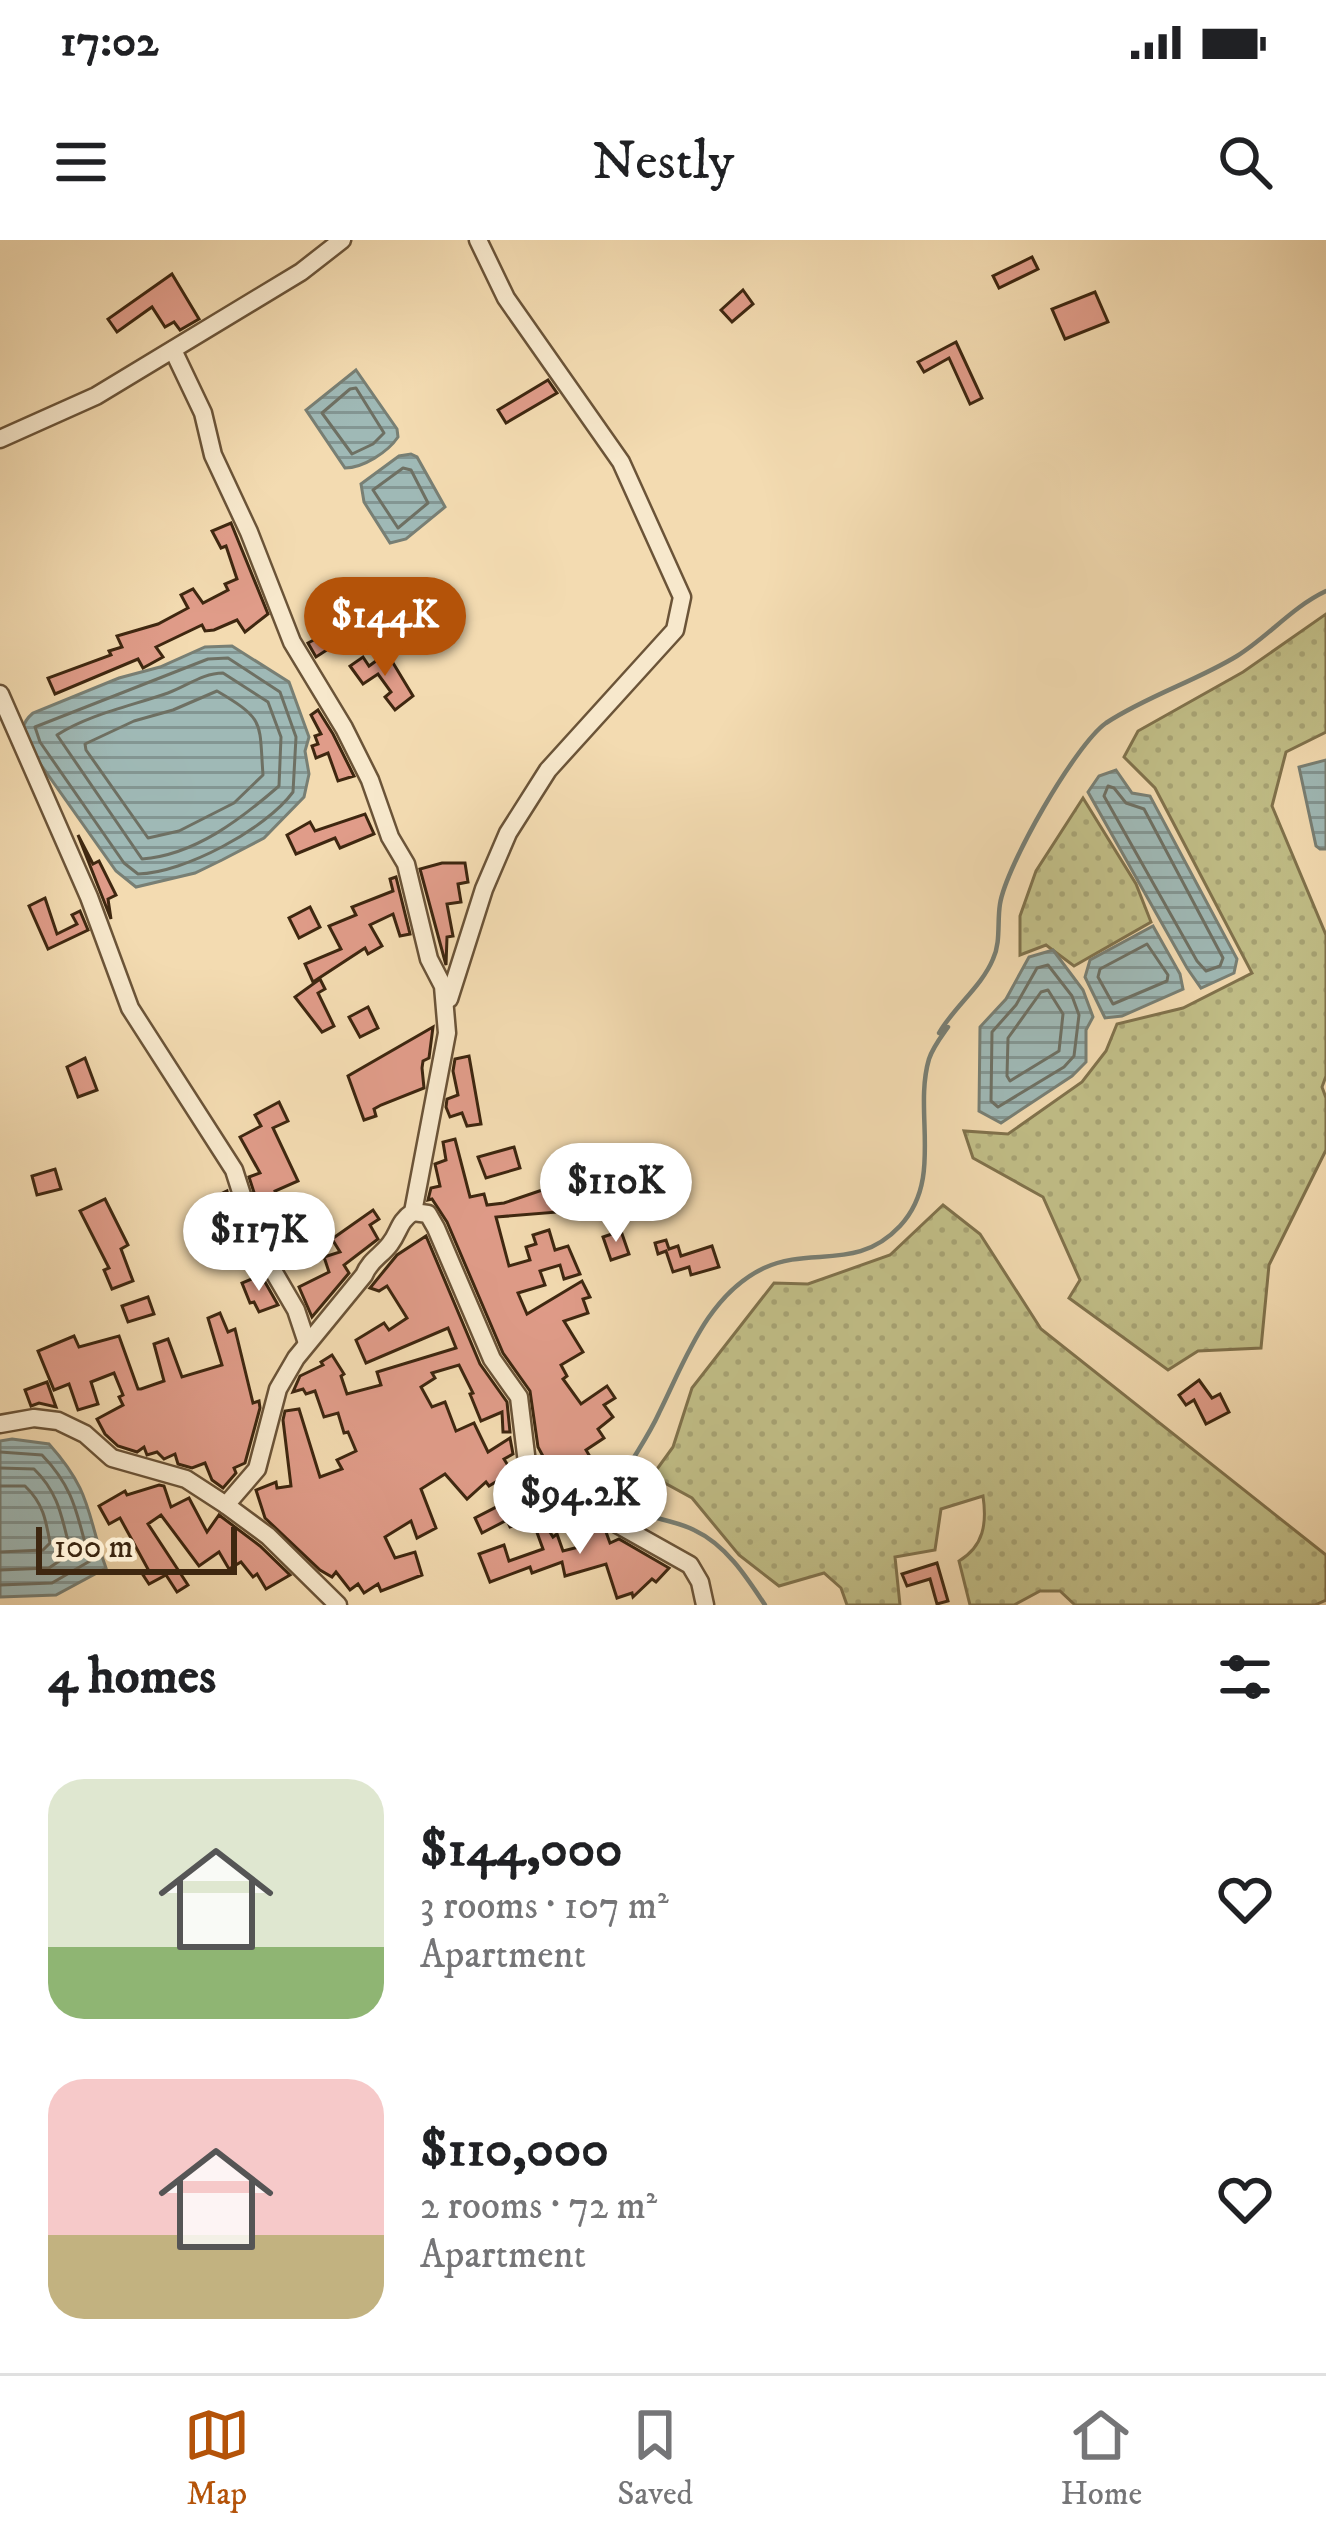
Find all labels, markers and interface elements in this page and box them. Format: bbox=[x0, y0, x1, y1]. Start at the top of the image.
text: 17:02 bbox=[60, 14, 158, 70]
icon: menu bbox=[48, 129, 114, 195]
text: Nestly bbox=[592, 129, 734, 196]
icon: search bbox=[1212, 129, 1278, 195]
pin: $144K bbox=[301, 577, 469, 679]
text: $144K bbox=[331, 591, 439, 640]
pin: $110K bbox=[532, 1143, 700, 1245]
text: $110K bbox=[567, 1157, 665, 1206]
pin: $117K bbox=[175, 1192, 343, 1294]
text: $117K bbox=[210, 1206, 308, 1255]
pin: $94.2K bbox=[482, 1455, 678, 1557]
text: $94.2K bbox=[520, 1469, 640, 1518]
scale bar bbox=[36, 1521, 237, 1574]
text: 100 m bbox=[54, 1527, 133, 1568]
icon: filters bbox=[1212, 1644, 1278, 1710]
text: 4 homes bbox=[48, 1645, 216, 1709]
text: $144,000 bbox=[420, 1818, 623, 1882]
icon: home bbox=[144, 1827, 288, 1971]
icon: heart bbox=[1212, 1866, 1278, 1932]
text: 3 rooms · 107 m² bbox=[420, 1882, 669, 1931]
text: Apartment bbox=[420, 1931, 586, 1980]
text: $110,000 bbox=[420, 2118, 609, 2182]
icon: home bbox=[144, 2127, 288, 2271]
icon: heart bbox=[1212, 2166, 1278, 2232]
text: 2 rooms · 72 m² bbox=[420, 2182, 657, 2231]
text: Apartment bbox=[420, 2231, 586, 2280]
tab: Map bbox=[184, 2402, 250, 2515]
tab: Saved bbox=[617, 2402, 693, 2515]
tab: Home bbox=[1061, 2402, 1142, 2515]

